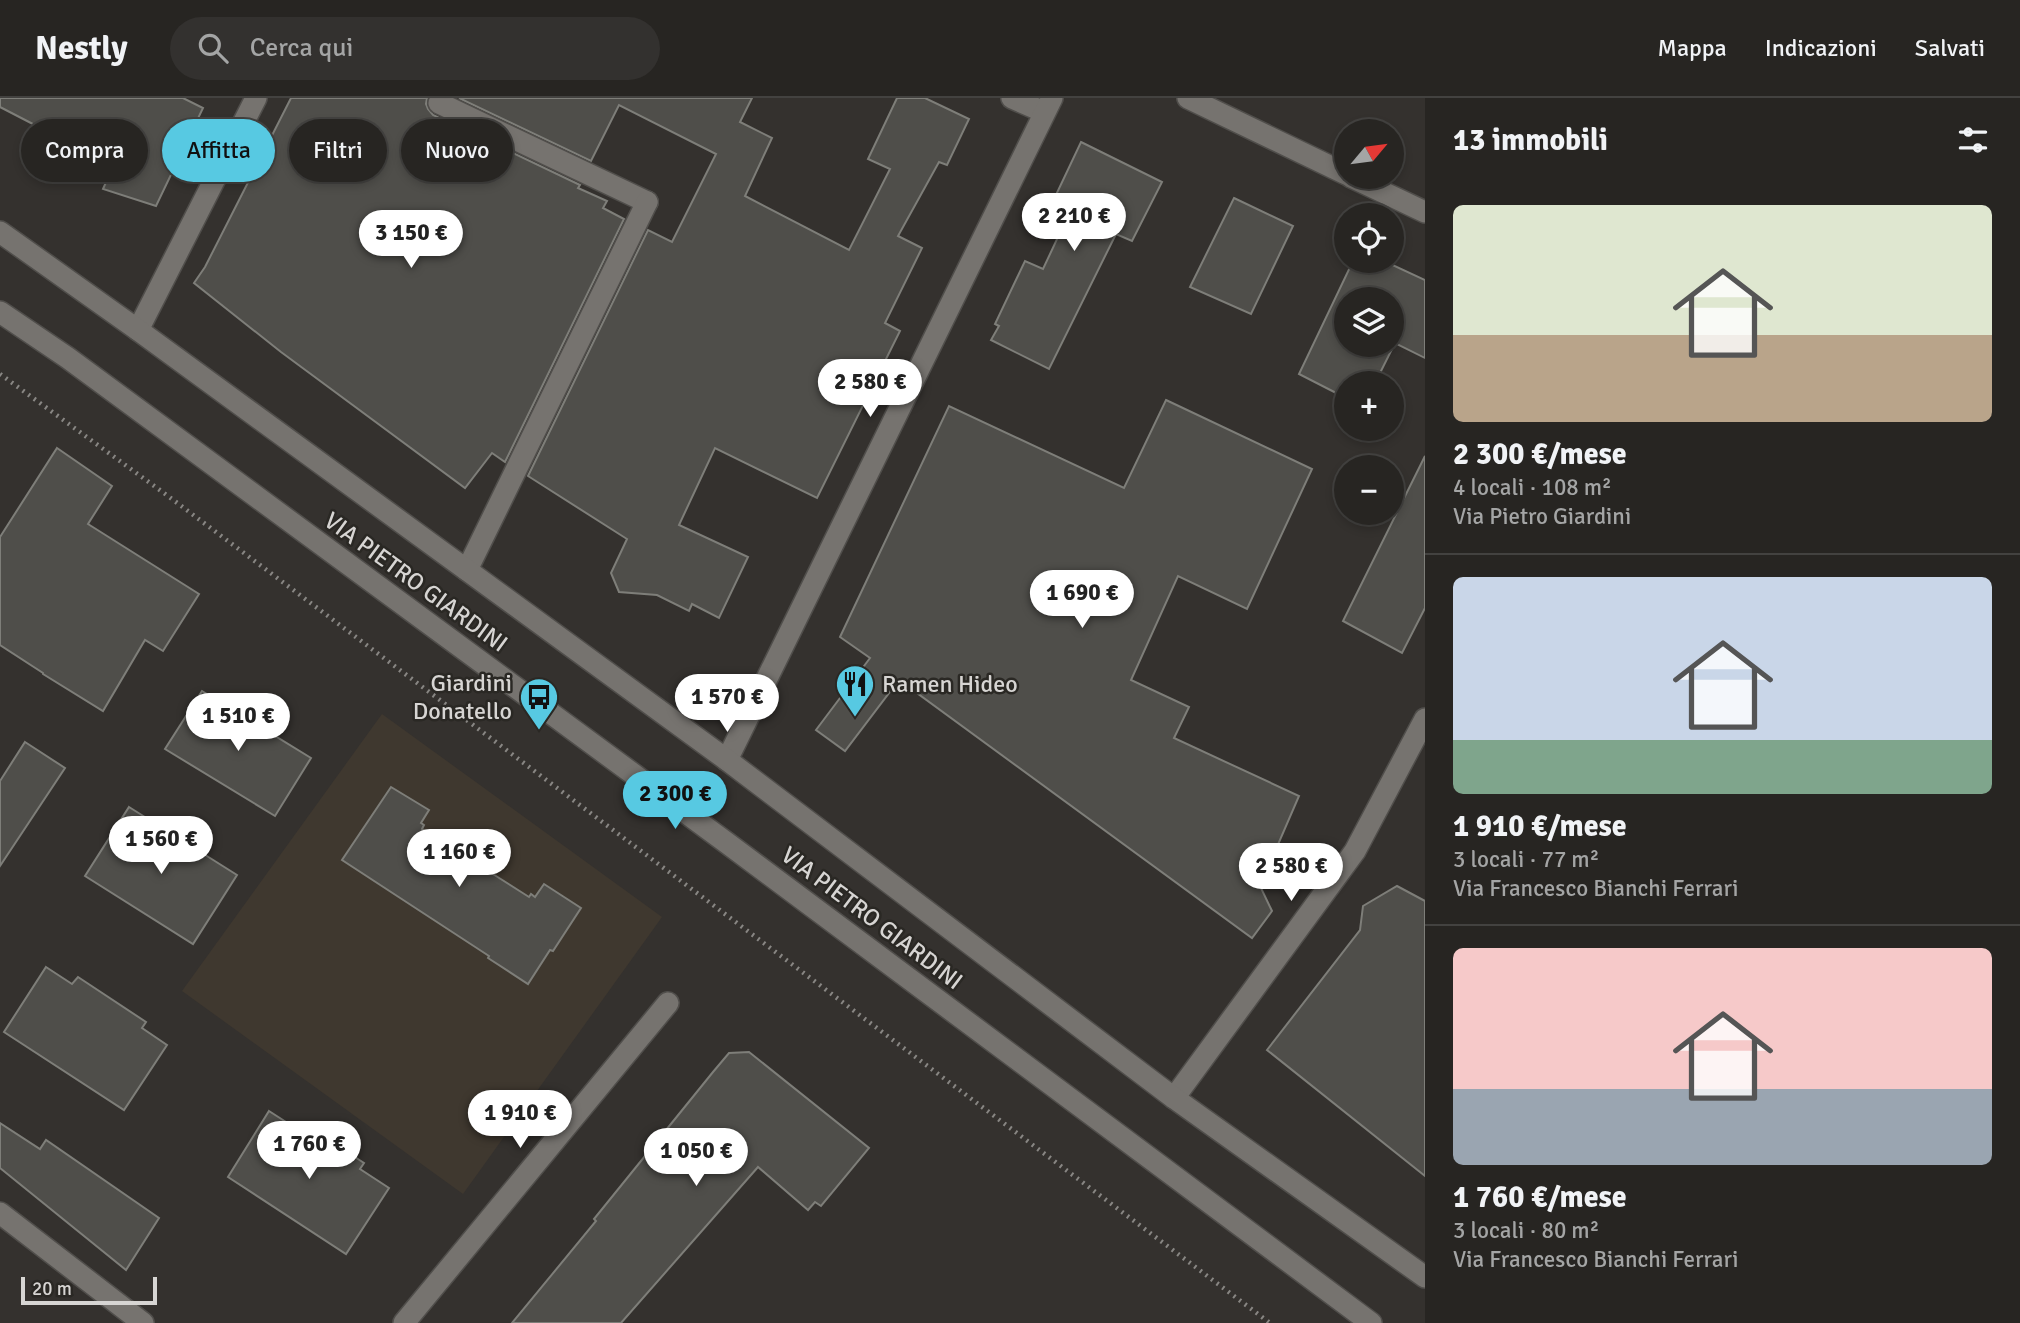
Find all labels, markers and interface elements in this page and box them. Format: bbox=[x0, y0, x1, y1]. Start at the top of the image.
search box bbox=[170, 17, 660, 80]
text: Nestly bbox=[35, 28, 128, 69]
icon: search bbox=[194, 29, 232, 67]
text: Cerca qui bbox=[250, 32, 353, 64]
text: Mappa bbox=[1658, 33, 1727, 63]
text: Indicazioni bbox=[1765, 33, 1877, 63]
text: Salvati bbox=[1915, 33, 1985, 63]
chip: Compra bbox=[21, 119, 148, 182]
chip: Affitta bbox=[162, 119, 275, 182]
chip: Filtri bbox=[289, 119, 387, 182]
chip: Nuovo bbox=[401, 119, 513, 182]
north arrow bbox=[1334, 119, 1404, 189]
map controls bbox=[1334, 119, 1404, 525]
icon: filters bbox=[1954, 121, 1992, 159]
text: 13 immobili bbox=[1453, 122, 1608, 159]
pin: 2 210 € bbox=[1009, 194, 1139, 253]
text: 2 210 € bbox=[1038, 201, 1110, 230]
button: locate bbox=[1334, 203, 1404, 273]
pin: 3 150 € bbox=[346, 211, 476, 270]
text: 3 150 € bbox=[375, 218, 447, 247]
icon: home bbox=[1660, 250, 1786, 376]
button: layers bbox=[1334, 287, 1404, 357]
pin: 2 580 € bbox=[805, 360, 935, 419]
text: 2 580 € bbox=[834, 367, 906, 396]
button: + bbox=[1334, 371, 1404, 441]
text: 2 300 €/mese bbox=[1453, 436, 1627, 473]
button: − bbox=[1334, 455, 1404, 525]
text: 4 locali · 108 m² bbox=[1453, 473, 1612, 502]
text: Via Pietro Giardini bbox=[1453, 502, 1631, 531]
street label: VIA PIETRO GIARDINI bbox=[318, 505, 514, 659]
pin: 1 690 € bbox=[1017, 570, 1147, 630]
text: 1 690 € bbox=[1046, 578, 1118, 607]
icon: home bbox=[1660, 622, 1786, 748]
restaurant icon: Ramen Hideo bbox=[834, 663, 876, 718]
place label: Giardini Donatello bbox=[413, 668, 512, 726]
place label: Ramen Hideo bbox=[882, 669, 1018, 699]
pin: 1 570 € bbox=[662, 674, 792, 734]
bus stop icon: Giardini Donatello bbox=[518, 676, 560, 731]
text: 1 570 € bbox=[691, 682, 763, 711]
pin: 1 510 € bbox=[173, 694, 303, 753]
text: 1 510 € bbox=[202, 701, 274, 730]
pin: 2 300 € bbox=[610, 772, 740, 831]
text: 2 300 € bbox=[639, 779, 711, 808]
text: 1 910 €/mese bbox=[1453, 808, 1627, 845]
pin: 1 560 € bbox=[96, 816, 226, 876]
text: 1 560 € bbox=[125, 824, 197, 853]
pin: 1 160 € bbox=[394, 830, 524, 889]
text: 1 160 € bbox=[423, 837, 495, 866]
street label: VIA PIETRO GIARDINI bbox=[775, 840, 969, 996]
pin: 2 580 € bbox=[1226, 844, 1356, 903]
text: 3 locali · 77 m² bbox=[1453, 845, 1599, 874]
text: 2 580 € bbox=[1255, 851, 1327, 880]
text: Via Francesco Bianchi Ferrari bbox=[1453, 874, 1739, 903]
icon: home bbox=[1660, 993, 1786, 1119]
pin: 1 910 € bbox=[455, 1090, 585, 1150]
text: 1 910 € bbox=[484, 1098, 556, 1127]
pin: 1 760 € bbox=[244, 1122, 374, 1181]
pin: 1 050 € bbox=[631, 1128, 761, 1188]
text: 1 760 € bbox=[273, 1129, 345, 1158]
text: 1 050 € bbox=[660, 1136, 732, 1165]
text: 1 760 €/mese bbox=[1453, 1179, 1627, 1216]
text: 3 locali · 80 m² bbox=[1453, 1216, 1599, 1245]
text: Via Francesco Bianchi Ferrari bbox=[1453, 1245, 1739, 1274]
scale bar bbox=[21, 1274, 158, 1306]
text: 20 m bbox=[32, 1277, 72, 1301]

